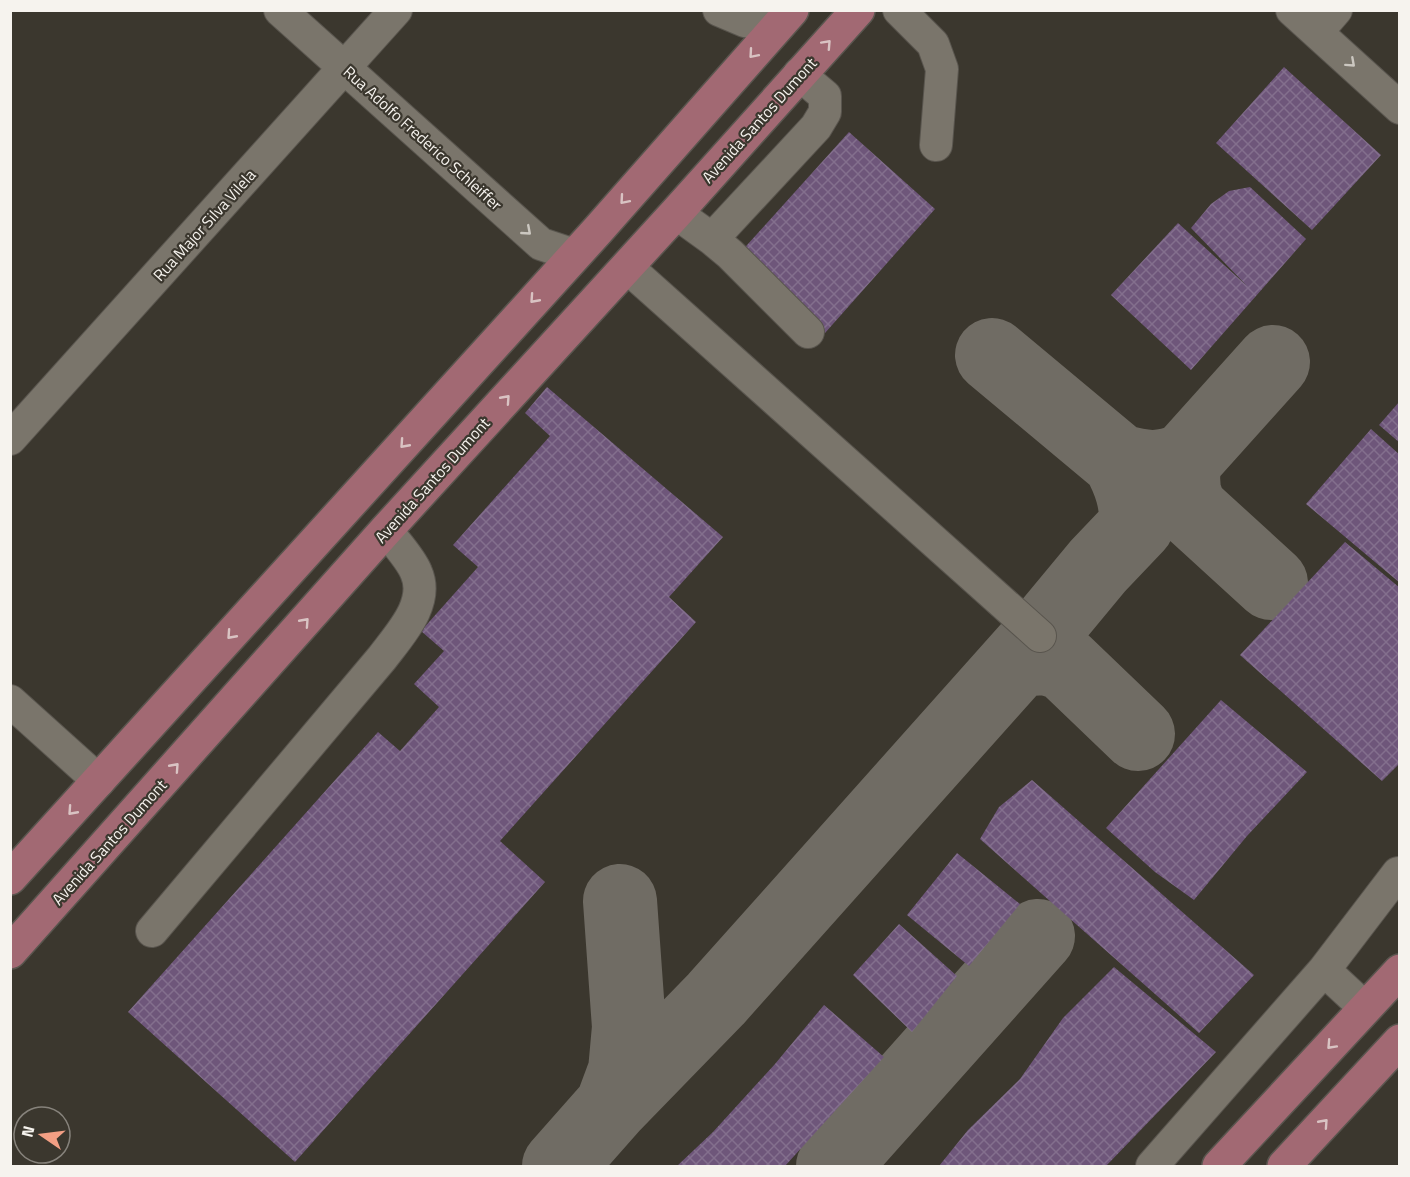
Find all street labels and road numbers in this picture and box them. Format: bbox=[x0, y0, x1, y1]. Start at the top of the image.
street label: Avenida Santos Dumont bbox=[696, 51, 822, 188]
street label: Rua Adolfo Frederico Schleiffer bbox=[338, 60, 508, 216]
street label: Rua Major Silva Vilela bbox=[147, 164, 261, 286]
street label: Avenida Santos Dumont bbox=[369, 411, 495, 548]
street label: Avenida Santos Dumont bbox=[46, 773, 172, 910]

